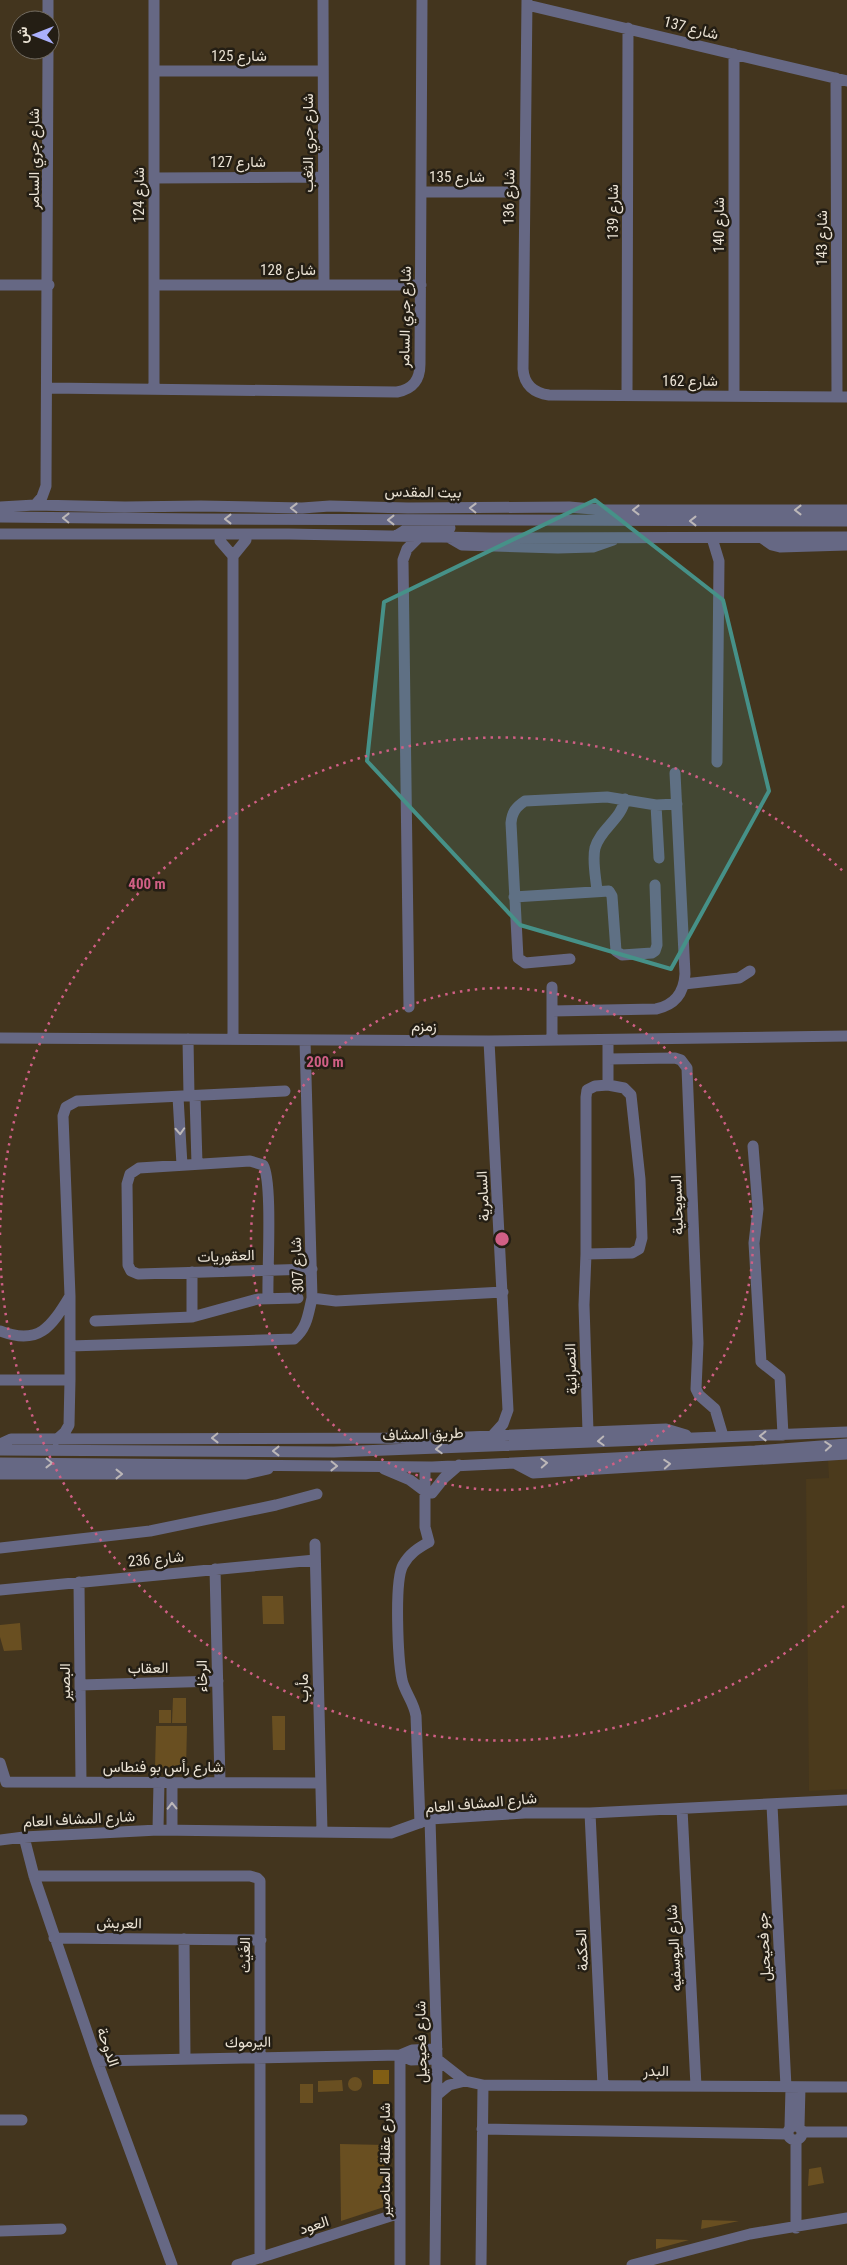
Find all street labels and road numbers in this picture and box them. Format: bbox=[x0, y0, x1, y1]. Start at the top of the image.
street label: شارع 137 bbox=[661, 13, 720, 45]
street label: شارع 125 bbox=[211, 47, 267, 67]
street label: شارع جري الثغب bbox=[299, 93, 321, 193]
street label: شارع جري السامر bbox=[25, 108, 47, 211]
street label: شارع 127 bbox=[210, 153, 266, 173]
street label: شارع 124 bbox=[130, 167, 150, 223]
street label: شارع 135 bbox=[429, 168, 485, 188]
street label: شارع 136 bbox=[500, 169, 520, 225]
street label: شارع 139 bbox=[604, 184, 624, 240]
street label: شارع 140 bbox=[710, 197, 730, 253]
street label: شارع 143 bbox=[813, 210, 833, 266]
street label: شارع 128 bbox=[260, 261, 316, 281]
street label: شارع جري السامر bbox=[395, 266, 419, 369]
street label: شارع 162 bbox=[662, 372, 718, 392]
street label: بيت المقدس bbox=[384, 482, 462, 503]
street label: زمزم bbox=[411, 1017, 437, 1036]
street label: السامرية bbox=[473, 1170, 493, 1222]
street label: السويحلية bbox=[667, 1175, 687, 1235]
street label: شارع 307 bbox=[287, 1236, 309, 1293]
street label: العقوريات bbox=[197, 1246, 255, 1266]
street label: النصرانية bbox=[561, 1343, 581, 1395]
street label: طريق المشاف bbox=[382, 1424, 464, 1445]
street label: شارع 236 bbox=[127, 1548, 185, 1572]
street label: العقاب bbox=[127, 1659, 169, 1677]
street label: الرخاء bbox=[193, 1660, 211, 1692]
street label: البصير bbox=[56, 1663, 74, 1702]
street label: مأرب bbox=[294, 1673, 312, 1703]
street label: شارع رأس بو فنطاس bbox=[103, 1758, 223, 1778]
street label: شارع المشاف العام bbox=[424, 1789, 538, 1819]
street label: شارع المشاف العام bbox=[22, 1807, 136, 1833]
street label: شارع اليوسفيه bbox=[663, 1904, 687, 1992]
street label: جو فحيحيل bbox=[753, 1912, 775, 1982]
street label: العريش bbox=[96, 1914, 142, 1933]
street label: الحكمة bbox=[572, 1929, 592, 1971]
street label: الغَيْث bbox=[236, 1937, 254, 1973]
street label: شارع فحيحيل bbox=[411, 2000, 433, 2083]
street label: الدوحة bbox=[93, 2025, 123, 2069]
street label: اليرموك bbox=[225, 2033, 271, 2051]
street label: البدر bbox=[642, 2062, 669, 2080]
street label: شارع عقلة المناصير bbox=[376, 2103, 396, 2218]
street label: العود bbox=[297, 2212, 331, 2238]

